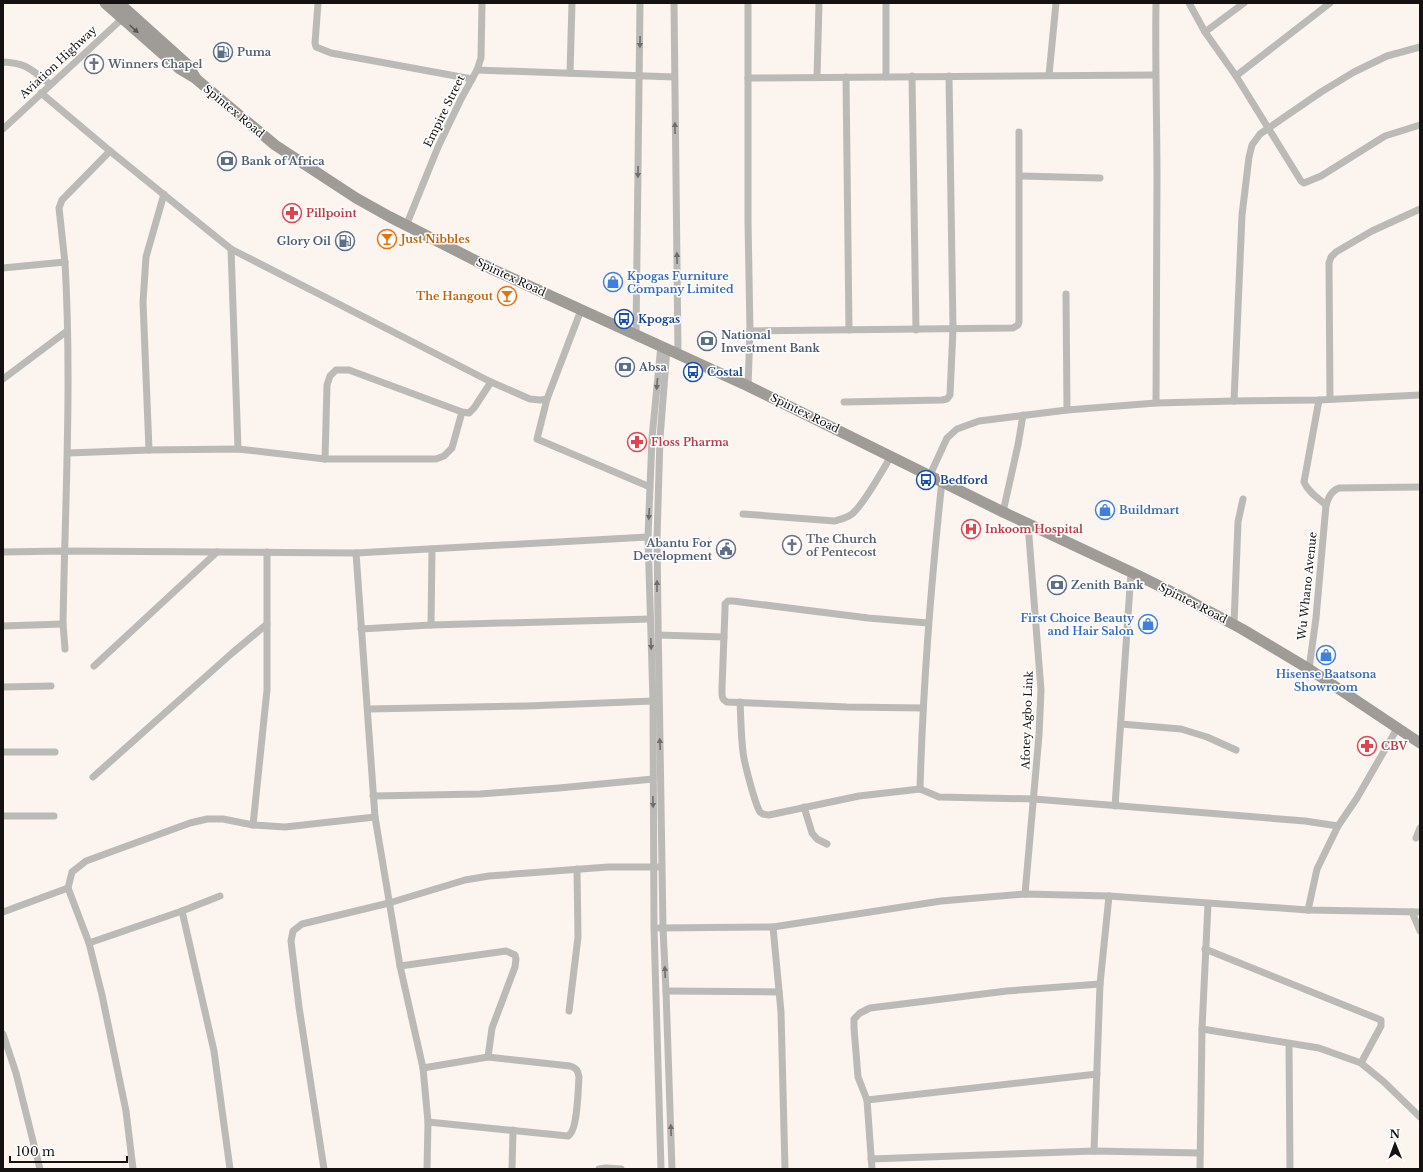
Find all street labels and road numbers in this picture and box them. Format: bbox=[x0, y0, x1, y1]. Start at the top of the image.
street label: Aviation Highway bbox=[16, 23, 99, 102]
street label: Empire Street bbox=[420, 72, 468, 149]
street label: Spintex Road bbox=[201, 81, 268, 141]
street label: Spintex Road bbox=[474, 255, 549, 299]
street label: Spintex Road bbox=[768, 390, 842, 436]
street label: Wu Whano Avenue bbox=[1294, 531, 1320, 642]
street label: Spintex Road bbox=[1156, 580, 1230, 627]
street label: Afotey Agbo Link bbox=[1018, 670, 1036, 770]

